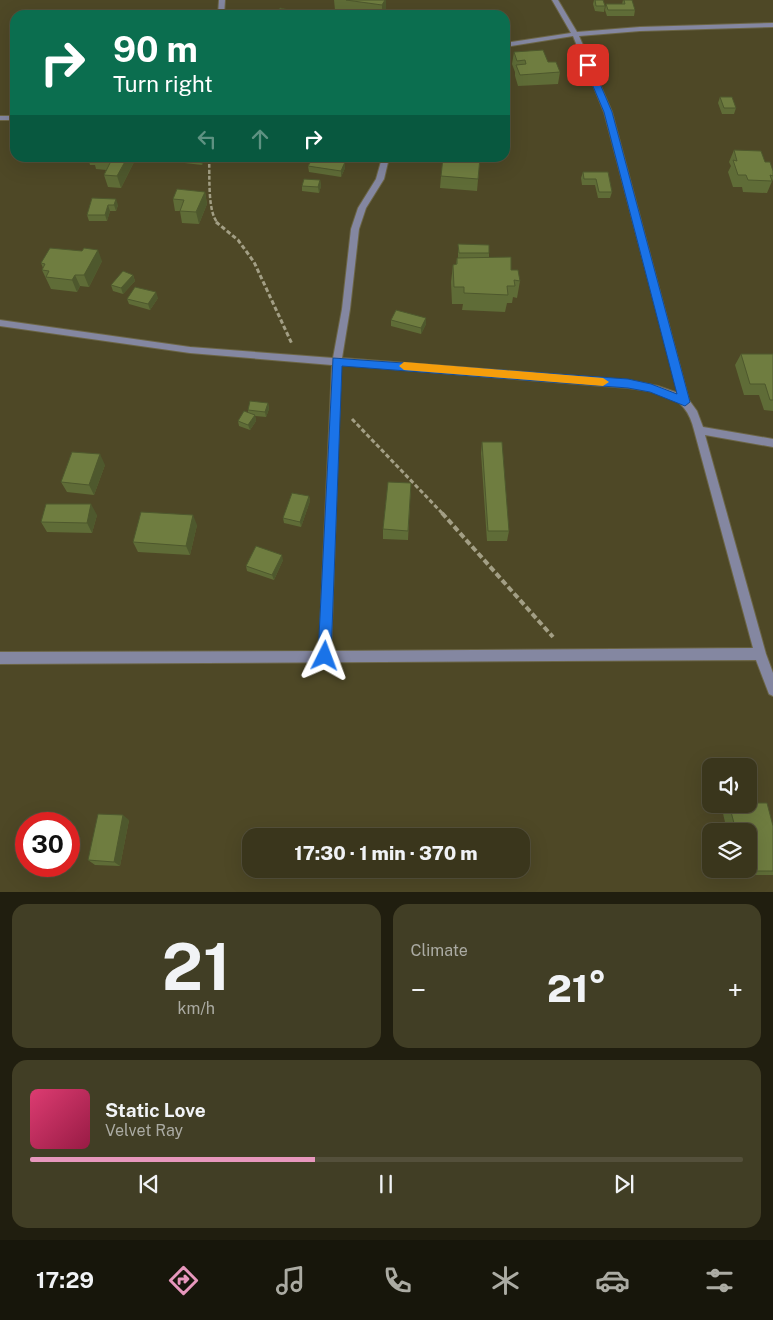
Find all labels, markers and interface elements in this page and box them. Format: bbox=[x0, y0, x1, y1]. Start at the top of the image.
text: 90 m bbox=[113, 29, 198, 70]
icon: right bbox=[30, 30, 95, 95]
pin bbox=[567, 44, 609, 86]
icon: arrive bbox=[574, 51, 602, 79]
text: Turn right bbox=[113, 71, 213, 97]
icon: left bbox=[193, 125, 221, 153]
icon: ahead bbox=[246, 125, 274, 153]
icon: right bbox=[299, 125, 327, 153]
position arrow bbox=[298, 629, 350, 681]
map controls bbox=[702, 758, 757, 878]
button: sound bbox=[702, 758, 757, 813]
speed limit sign: 30 bbox=[15, 812, 80, 877]
button: layers bbox=[702, 823, 757, 878]
text: 17:30 · 1 min · 370 m bbox=[294, 842, 478, 864]
text: 21 bbox=[162, 928, 231, 1005]
text: Climate bbox=[411, 941, 468, 960]
text: 21° bbox=[547, 966, 607, 1011]
text: − bbox=[411, 973, 426, 1006]
text: + bbox=[727, 973, 743, 1006]
text: km/h bbox=[177, 999, 215, 1018]
text: Static Love bbox=[105, 1099, 206, 1121]
text: Velvet Ray bbox=[105, 1121, 183, 1140]
icon: previous bbox=[135, 1170, 163, 1198]
icon: pause bbox=[372, 1170, 400, 1198]
icon: next bbox=[610, 1170, 638, 1198]
icon: directions bbox=[166, 1263, 201, 1298]
icon: music bbox=[273, 1263, 308, 1298]
icon: phone bbox=[380, 1263, 415, 1298]
icon: climate bbox=[488, 1263, 523, 1298]
icon: car bbox=[595, 1263, 630, 1298]
icon: filters bbox=[702, 1263, 737, 1298]
text: 17:29 bbox=[36, 1267, 94, 1293]

